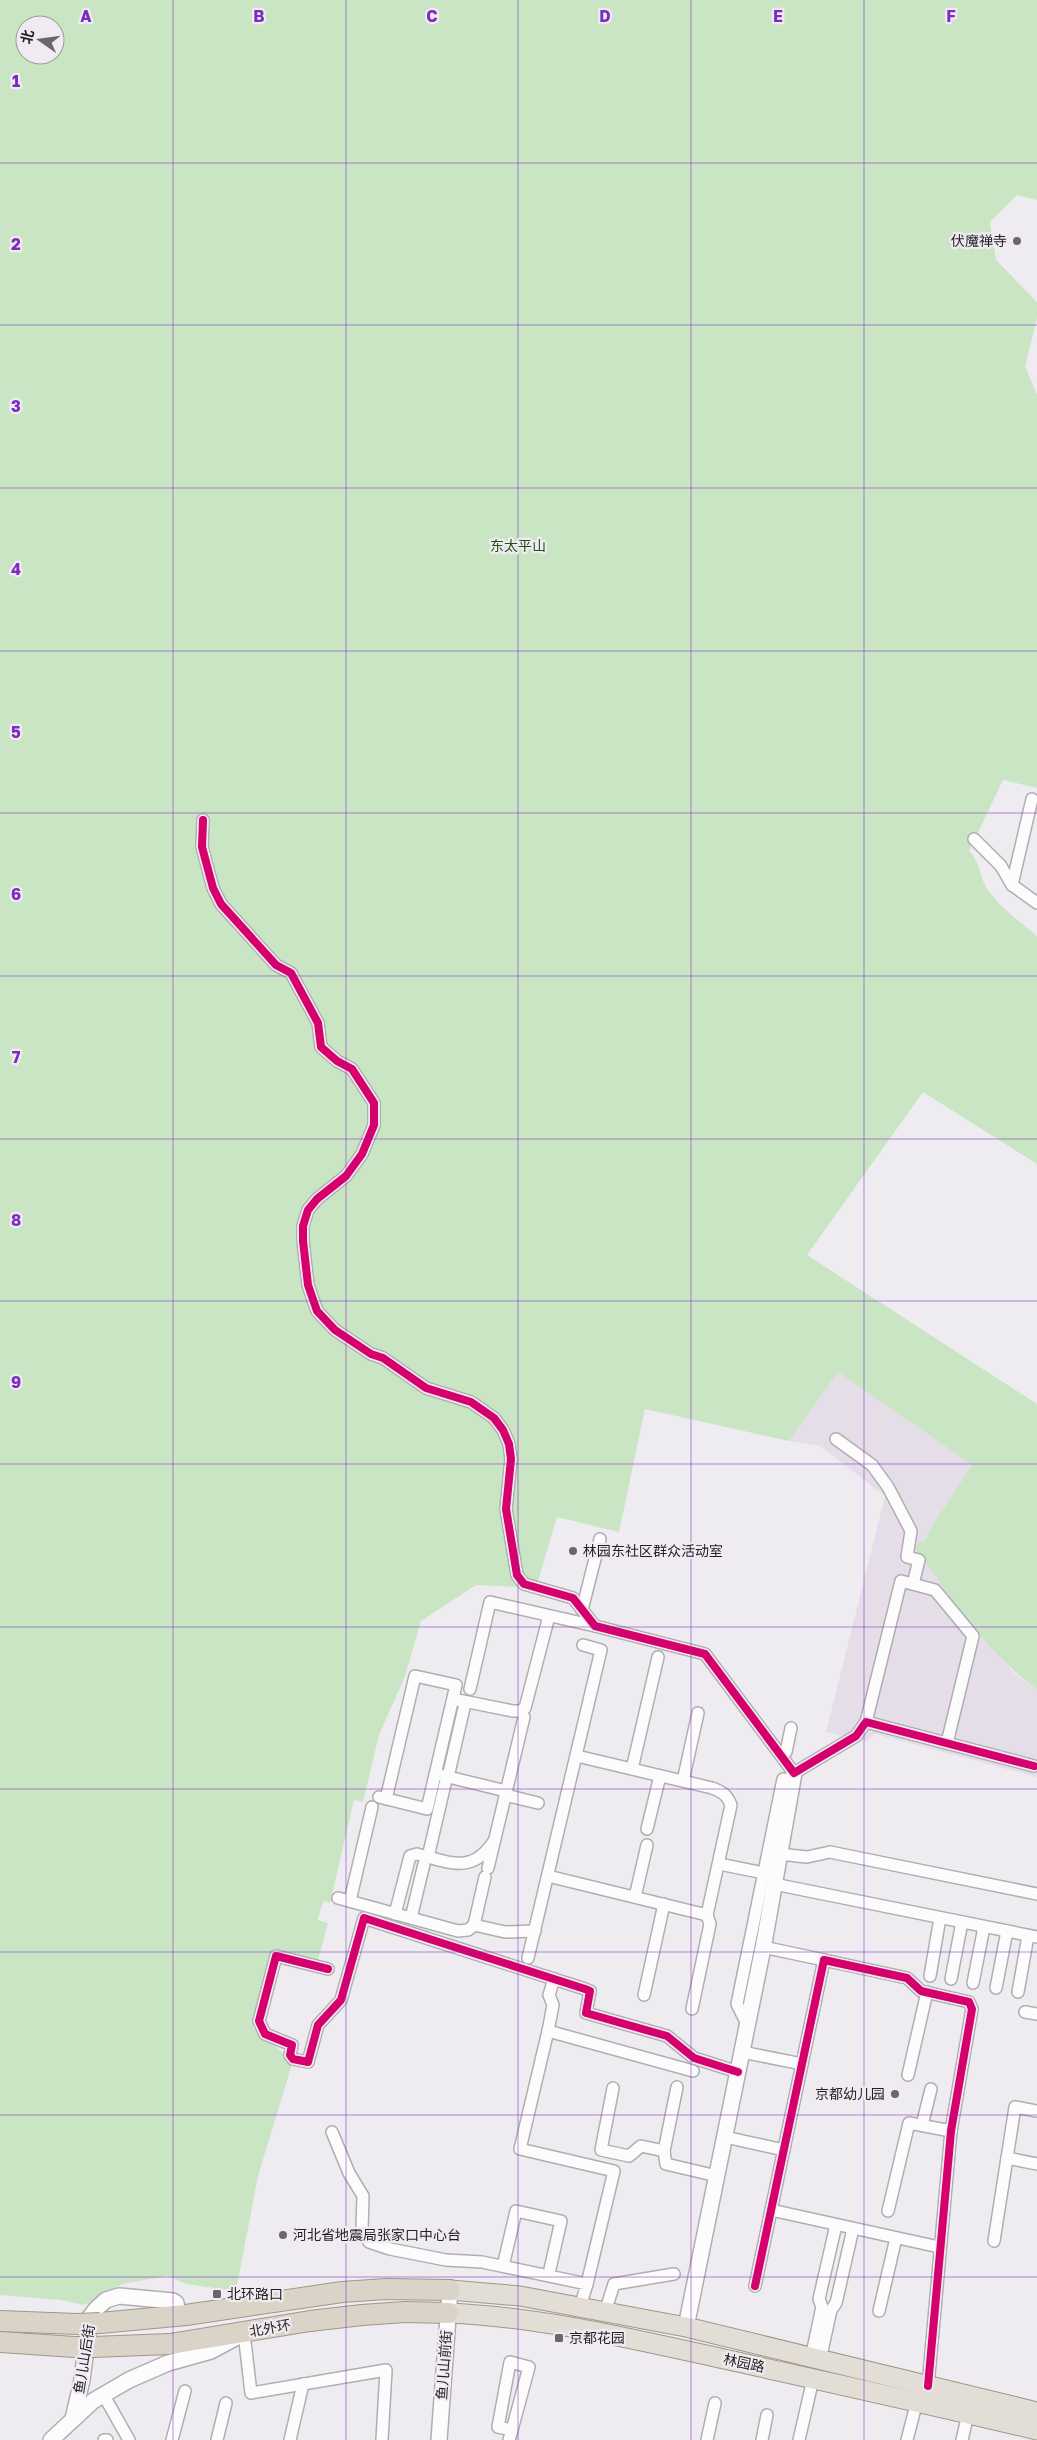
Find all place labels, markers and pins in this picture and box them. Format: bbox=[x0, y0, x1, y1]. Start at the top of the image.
place label: 伏魔禅寺 bbox=[951, 232, 1007, 249]
marker: 伏魔禅寺 bbox=[1011, 235, 1023, 247]
place label: 林园东社区群众活动室 bbox=[583, 1542, 723, 1559]
marker: 林园东社区群众活动室 bbox=[567, 1545, 579, 1557]
place label: 京都幼儿园 bbox=[815, 2085, 885, 2102]
marker: 京都幼儿园 bbox=[889, 2088, 901, 2100]
place label: 河北省地震局张家口中心台 bbox=[293, 2226, 461, 2243]
marker: 河北省地震局张家口中心台 bbox=[277, 2229, 289, 2241]
place label: 北环路口 bbox=[227, 2285, 283, 2302]
marker: 北环路口 bbox=[211, 2288, 223, 2300]
place label: 京都花园 bbox=[569, 2329, 625, 2346]
marker: 京都花园 bbox=[553, 2332, 565, 2344]

